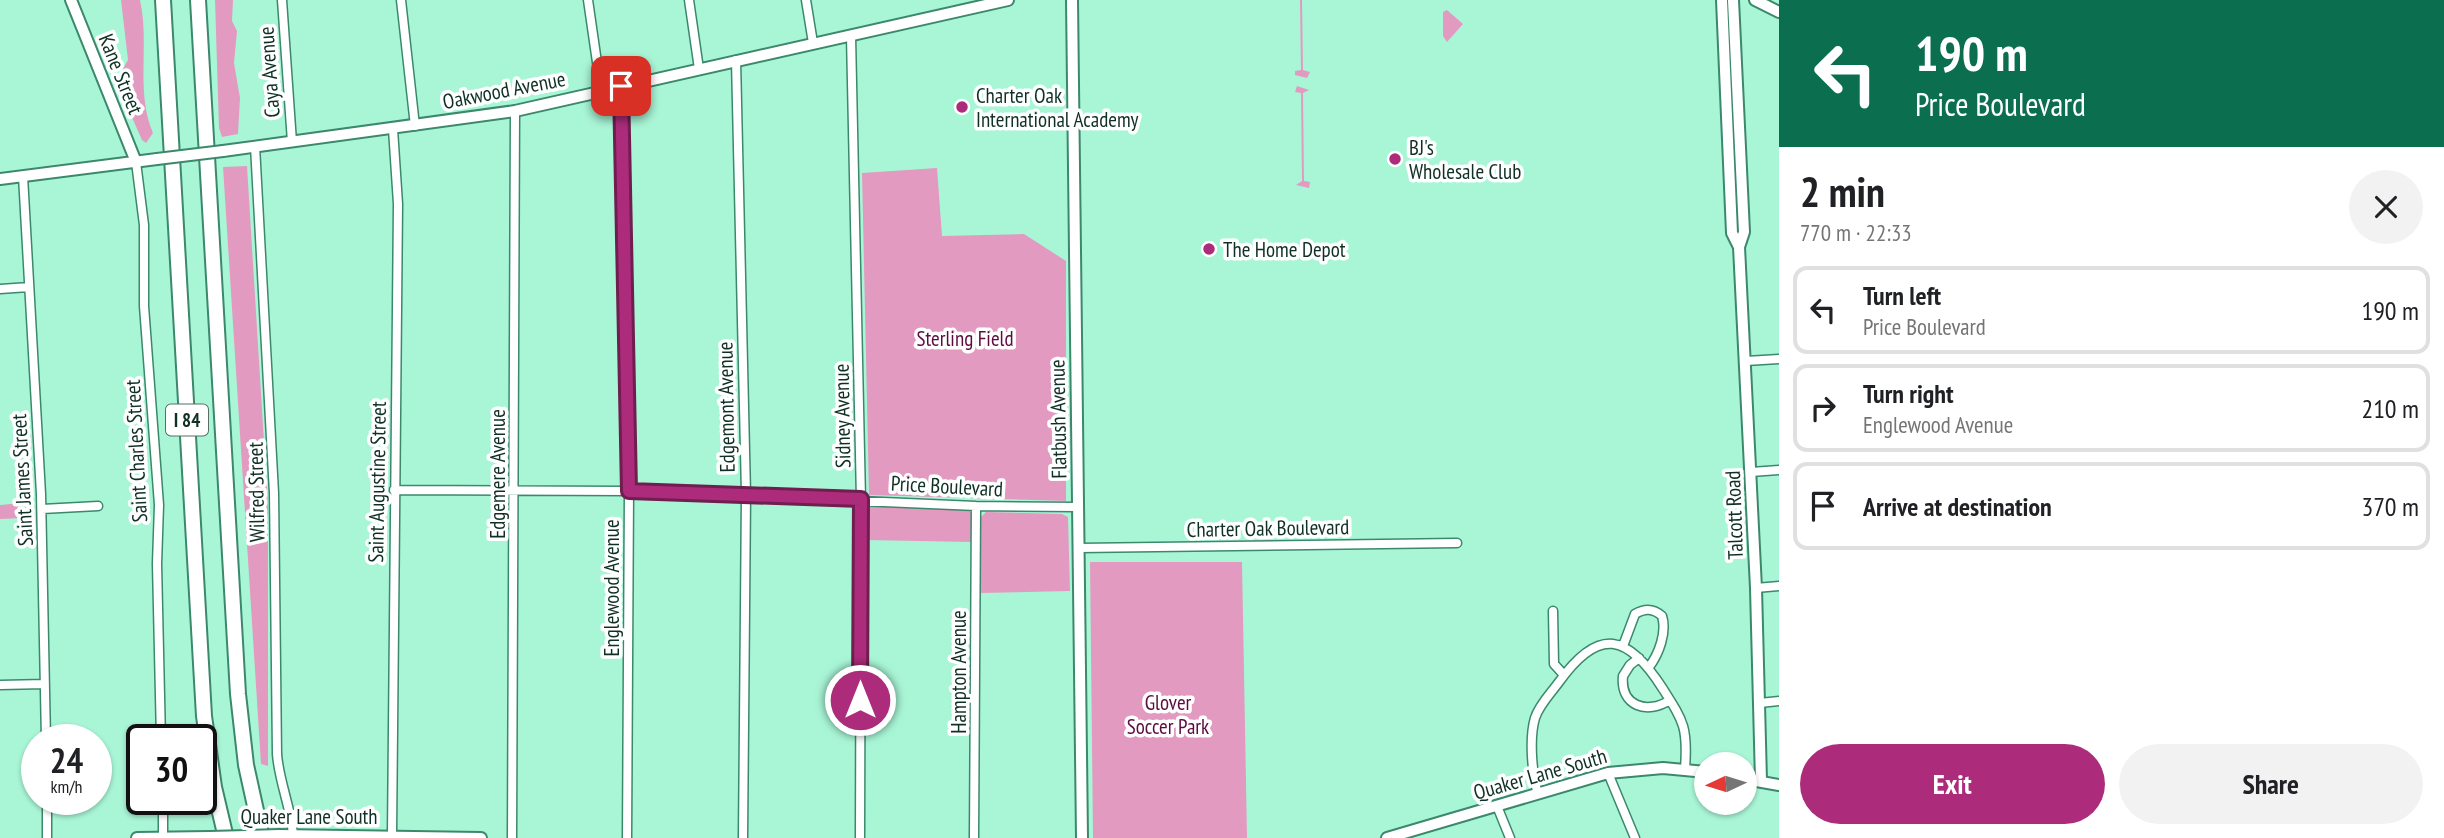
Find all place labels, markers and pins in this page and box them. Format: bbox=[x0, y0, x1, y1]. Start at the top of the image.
pin bbox=[591, 56, 651, 116]
place label: Charter Oak International Academy bbox=[976, 82, 1139, 133]
marker: Charter Oak International Academy bbox=[954, 99, 970, 115]
place label: BJ's Wholesale Club bbox=[1409, 134, 1521, 185]
marker: BJ's Wholesale Club bbox=[1387, 151, 1403, 167]
place label: The Home Depot bbox=[1223, 236, 1346, 263]
marker: The Home Depot bbox=[1201, 241, 1217, 257]

